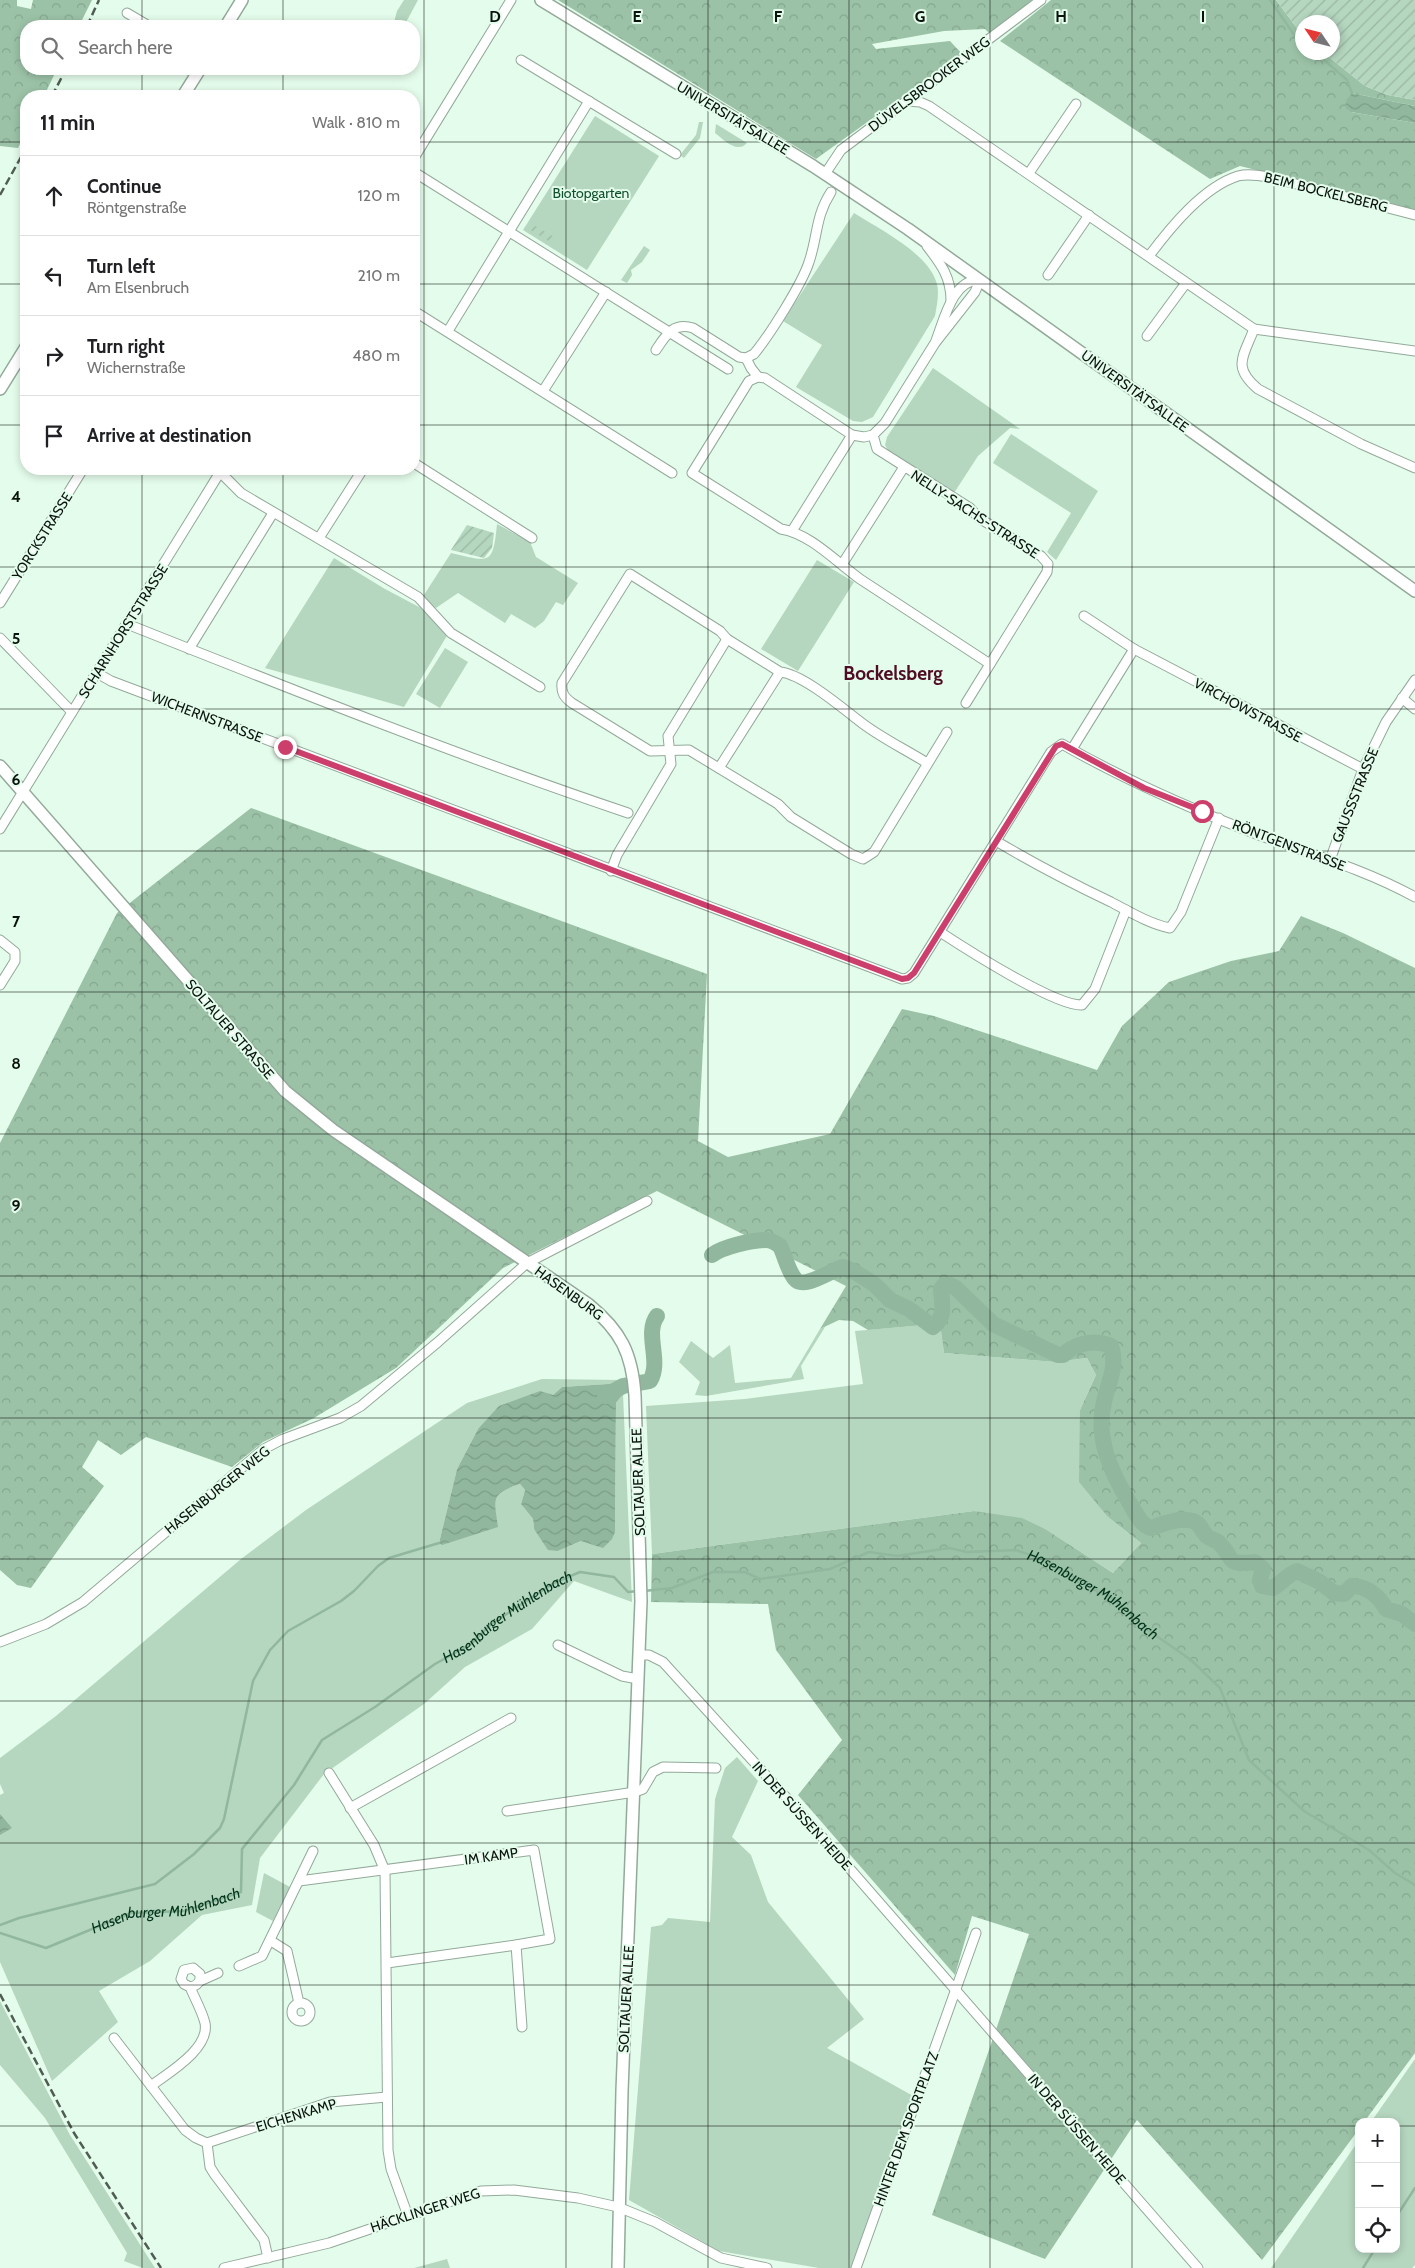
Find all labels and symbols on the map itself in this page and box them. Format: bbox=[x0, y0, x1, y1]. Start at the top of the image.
text: D bbox=[489, 7, 501, 26]
text: E bbox=[632, 7, 642, 26]
text: F bbox=[774, 7, 783, 26]
text: G bbox=[915, 7, 925, 26]
text: H bbox=[1055, 7, 1067, 26]
text: I bbox=[1201, 7, 1205, 26]
north arrow bbox=[1295, 15, 1340, 60]
street label: DÜVELSBROOKER WEG bbox=[865, 32, 993, 136]
street label: UNIVERSITÄTSALLEE bbox=[673, 77, 793, 159]
street label: BEIM BOCKELSBERG bbox=[1262, 168, 1390, 216]
park label: Biotopgarten bbox=[553, 184, 630, 202]
street label: UNIVERSITÄTSALLEE bbox=[1078, 346, 1192, 436]
street label: NELLY-SACHS-STRASSE bbox=[907, 466, 1043, 562]
text: 4 bbox=[11, 487, 21, 506]
street label: YORCKSTRASSE bbox=[7, 489, 76, 584]
street label: SCHARNHORSTSTRASSE bbox=[74, 560, 172, 702]
text: 5 bbox=[12, 629, 20, 648]
district label: Bockelsberg bbox=[843, 662, 943, 685]
street label: VIRCHOWSTRASSE bbox=[1191, 674, 1305, 746]
street label: WICHERNSTRASSE bbox=[149, 687, 266, 747]
route end bbox=[274, 736, 297, 759]
street label: GAUSSSTRASSE bbox=[1328, 745, 1382, 845]
text: 6 bbox=[12, 770, 21, 789]
route start bbox=[1191, 800, 1214, 823]
street label: RÖNTGENSTRASSE bbox=[1230, 815, 1348, 875]
text: 7 bbox=[12, 912, 21, 931]
street label: SOLTAUER STRASSE bbox=[182, 975, 278, 1083]
text: 8 bbox=[11, 1054, 21, 1073]
text: 9 bbox=[12, 1196, 21, 1215]
street label: HASENBURG bbox=[531, 1262, 607, 1324]
street label: SOLTAUER ALLEE bbox=[627, 1428, 649, 1536]
street label: HASENBURGER WEG bbox=[161, 1442, 273, 1538]
water label: Hasenburger Mühlenbach bbox=[1025, 1546, 1162, 1644]
water label: Hasenburger Mühlenbach bbox=[439, 1567, 575, 1667]
street label: IN DER SÜSSEN HEIDE bbox=[748, 1758, 856, 1874]
street label: IM KAMP bbox=[463, 1843, 519, 1869]
water label: Hasenburger Mühlenbach bbox=[89, 1884, 242, 1937]
street label: SOLTAUER ALLEE bbox=[614, 1944, 638, 2053]
street label: HINTER DEM SPORTPLATZ bbox=[870, 2049, 942, 2209]
street label: IN DER SÜSSEN HEIDE bbox=[1024, 2070, 1130, 2188]
street label: EICHENKAMP bbox=[254, 2094, 338, 2136]
street label: HÄCKLINGER WEG bbox=[368, 2184, 482, 2236]

